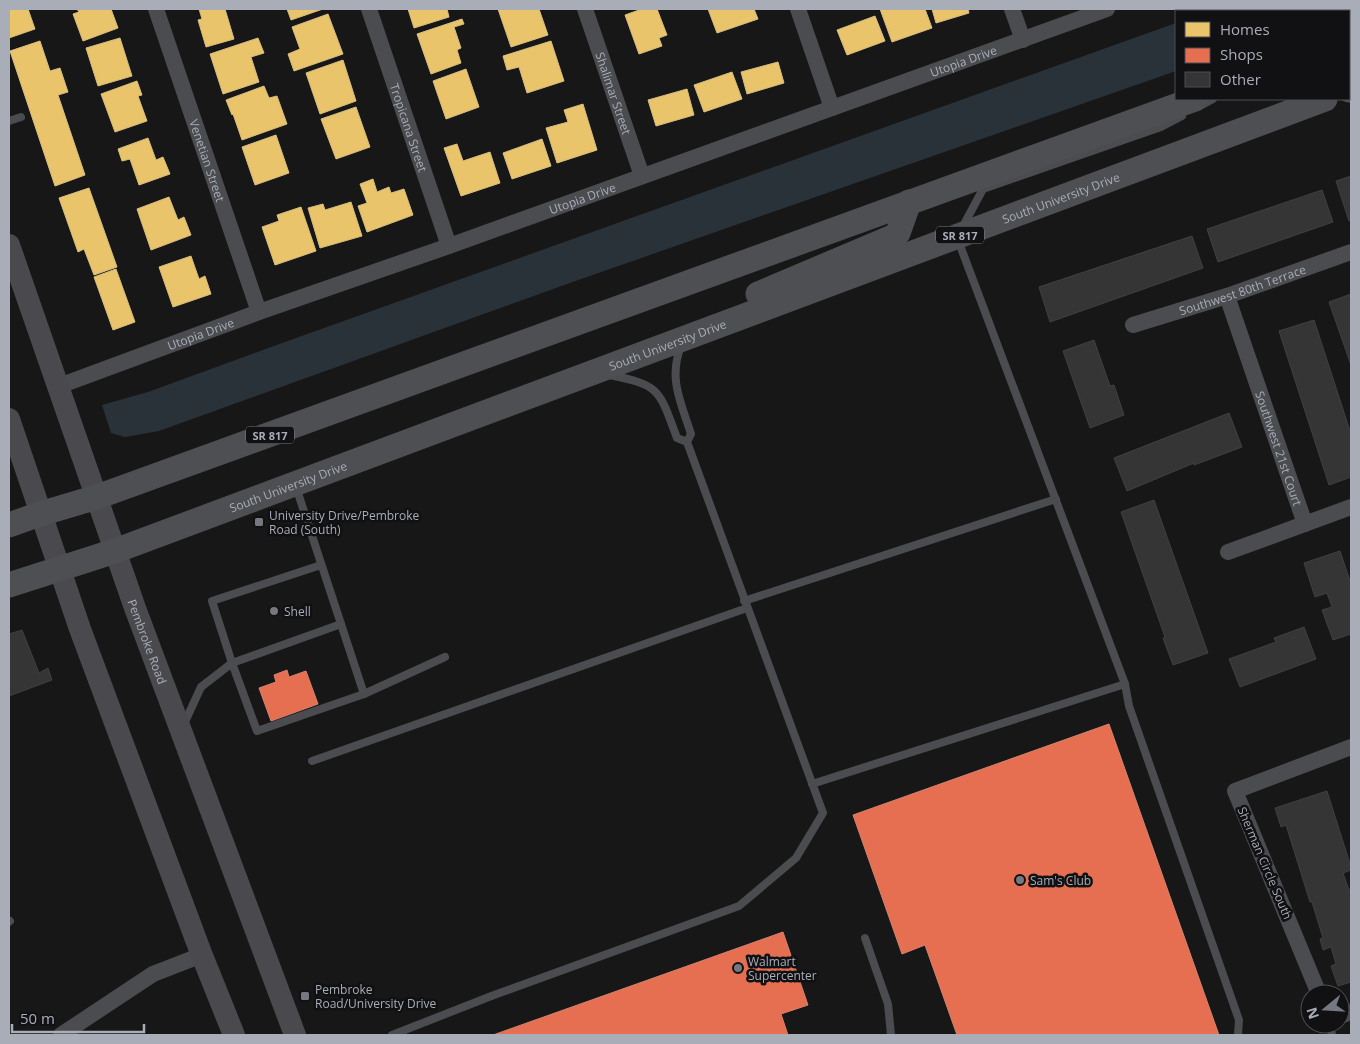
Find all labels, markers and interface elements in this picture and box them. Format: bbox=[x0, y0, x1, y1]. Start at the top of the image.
legend bbox=[1175, 10, 1350, 100]
text: Homes bbox=[1220, 19, 1270, 39]
street label: Utopia Drive bbox=[928, 41, 999, 81]
text: Shops bbox=[1220, 44, 1263, 64]
street label: Shalimar Street bbox=[592, 50, 636, 137]
text: Other bbox=[1220, 69, 1261, 89]
street label: Tropicana Street bbox=[386, 81, 432, 174]
street label: Venetian Street bbox=[186, 117, 229, 204]
street label: South University Drive bbox=[1000, 168, 1122, 227]
street label: Utopia Drive bbox=[547, 178, 618, 218]
road number: SR 817 bbox=[936, 226, 984, 244]
street label: Southwest 80th Terrace bbox=[1177, 260, 1308, 319]
street label: Utopia Drive bbox=[165, 313, 237, 354]
street label: South University Drive bbox=[606, 315, 729, 374]
street label: Southwest 21st Court bbox=[1252, 389, 1307, 508]
road number: SR 817 bbox=[246, 426, 294, 444]
street label: South University Drive bbox=[227, 457, 349, 516]
place label: University Drive/Pembroke Road (South) bbox=[269, 507, 420, 538]
marker: University Drive/Pembroke Road (South) bbox=[253, 516, 265, 528]
street label: Pembroke Road bbox=[124, 597, 171, 686]
place label: Shell bbox=[284, 603, 311, 620]
marker: Shell bbox=[268, 605, 280, 617]
street label: Sherman Circle South bbox=[1234, 804, 1296, 922]
place label: Sam's Club bbox=[1030, 872, 1091, 889]
marker: Sam's Club bbox=[1014, 874, 1026, 886]
place label: Walmart Supercenter bbox=[748, 953, 817, 984]
marker: Walmart Supercenter bbox=[732, 962, 744, 974]
place label: Pembroke Road/University Drive bbox=[315, 981, 437, 1012]
north arrow bbox=[1300, 984, 1350, 1034]
marker: Pembroke Road/University Drive bbox=[299, 990, 311, 1002]
scale bar bbox=[12, 1002, 145, 1034]
text: N bbox=[1301, 1005, 1323, 1022]
text: 50 m bbox=[20, 1008, 55, 1028]

